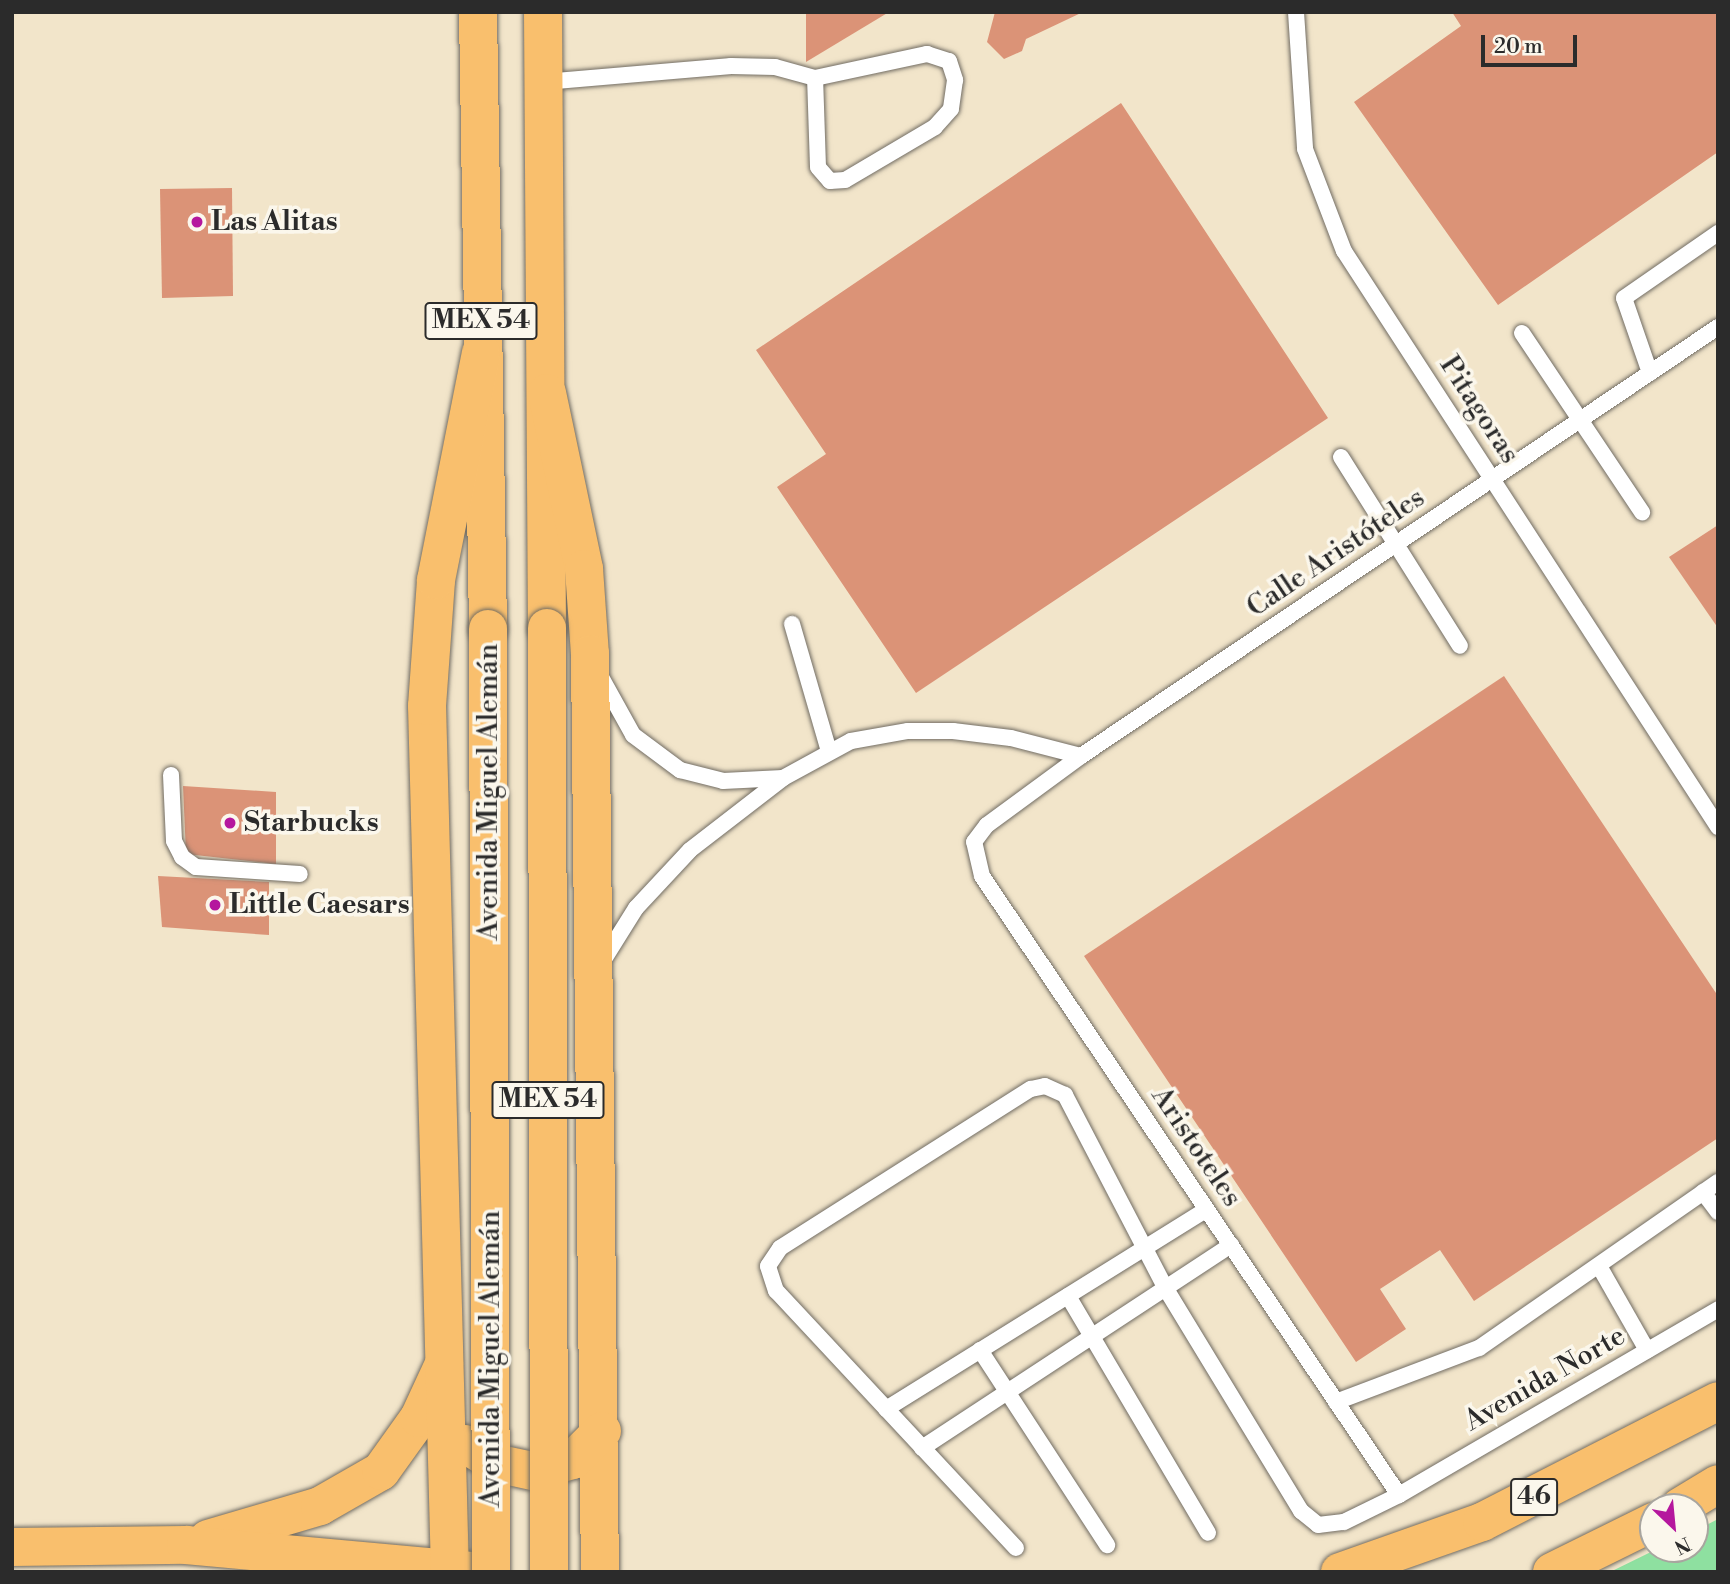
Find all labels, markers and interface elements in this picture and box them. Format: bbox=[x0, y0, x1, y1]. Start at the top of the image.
scale bar bbox=[1485, 21, 1581, 65]
text: 20 m bbox=[1494, 34, 1543, 60]
place label: Las Alitas bbox=[211, 205, 338, 239]
marker: Las Alitas bbox=[189, 214, 205, 230]
road number: MEX 54 bbox=[423, 298, 539, 344]
street label: Pitagoras bbox=[1432, 350, 1526, 470]
street label: Calle Aristóteles bbox=[1241, 481, 1431, 625]
street label: Avenida Miguel Alemán bbox=[472, 644, 506, 940]
place label: Starbucks bbox=[244, 806, 379, 840]
marker: Starbucks bbox=[222, 815, 238, 831]
place label: Little Caesars bbox=[229, 888, 410, 922]
marker: Little Caesars bbox=[207, 897, 223, 913]
road number: MEX 54 bbox=[490, 1078, 606, 1122]
street label: Aristoteles bbox=[1144, 1081, 1248, 1213]
street label: Avenida Miguel Alemán bbox=[474, 1211, 508, 1507]
street label: Avenida Norte bbox=[1459, 1319, 1631, 1439]
road number: 46 bbox=[1510, 1474, 1558, 1520]
north arrow bbox=[1639, 1493, 1709, 1563]
text: N bbox=[1670, 1531, 1694, 1559]

